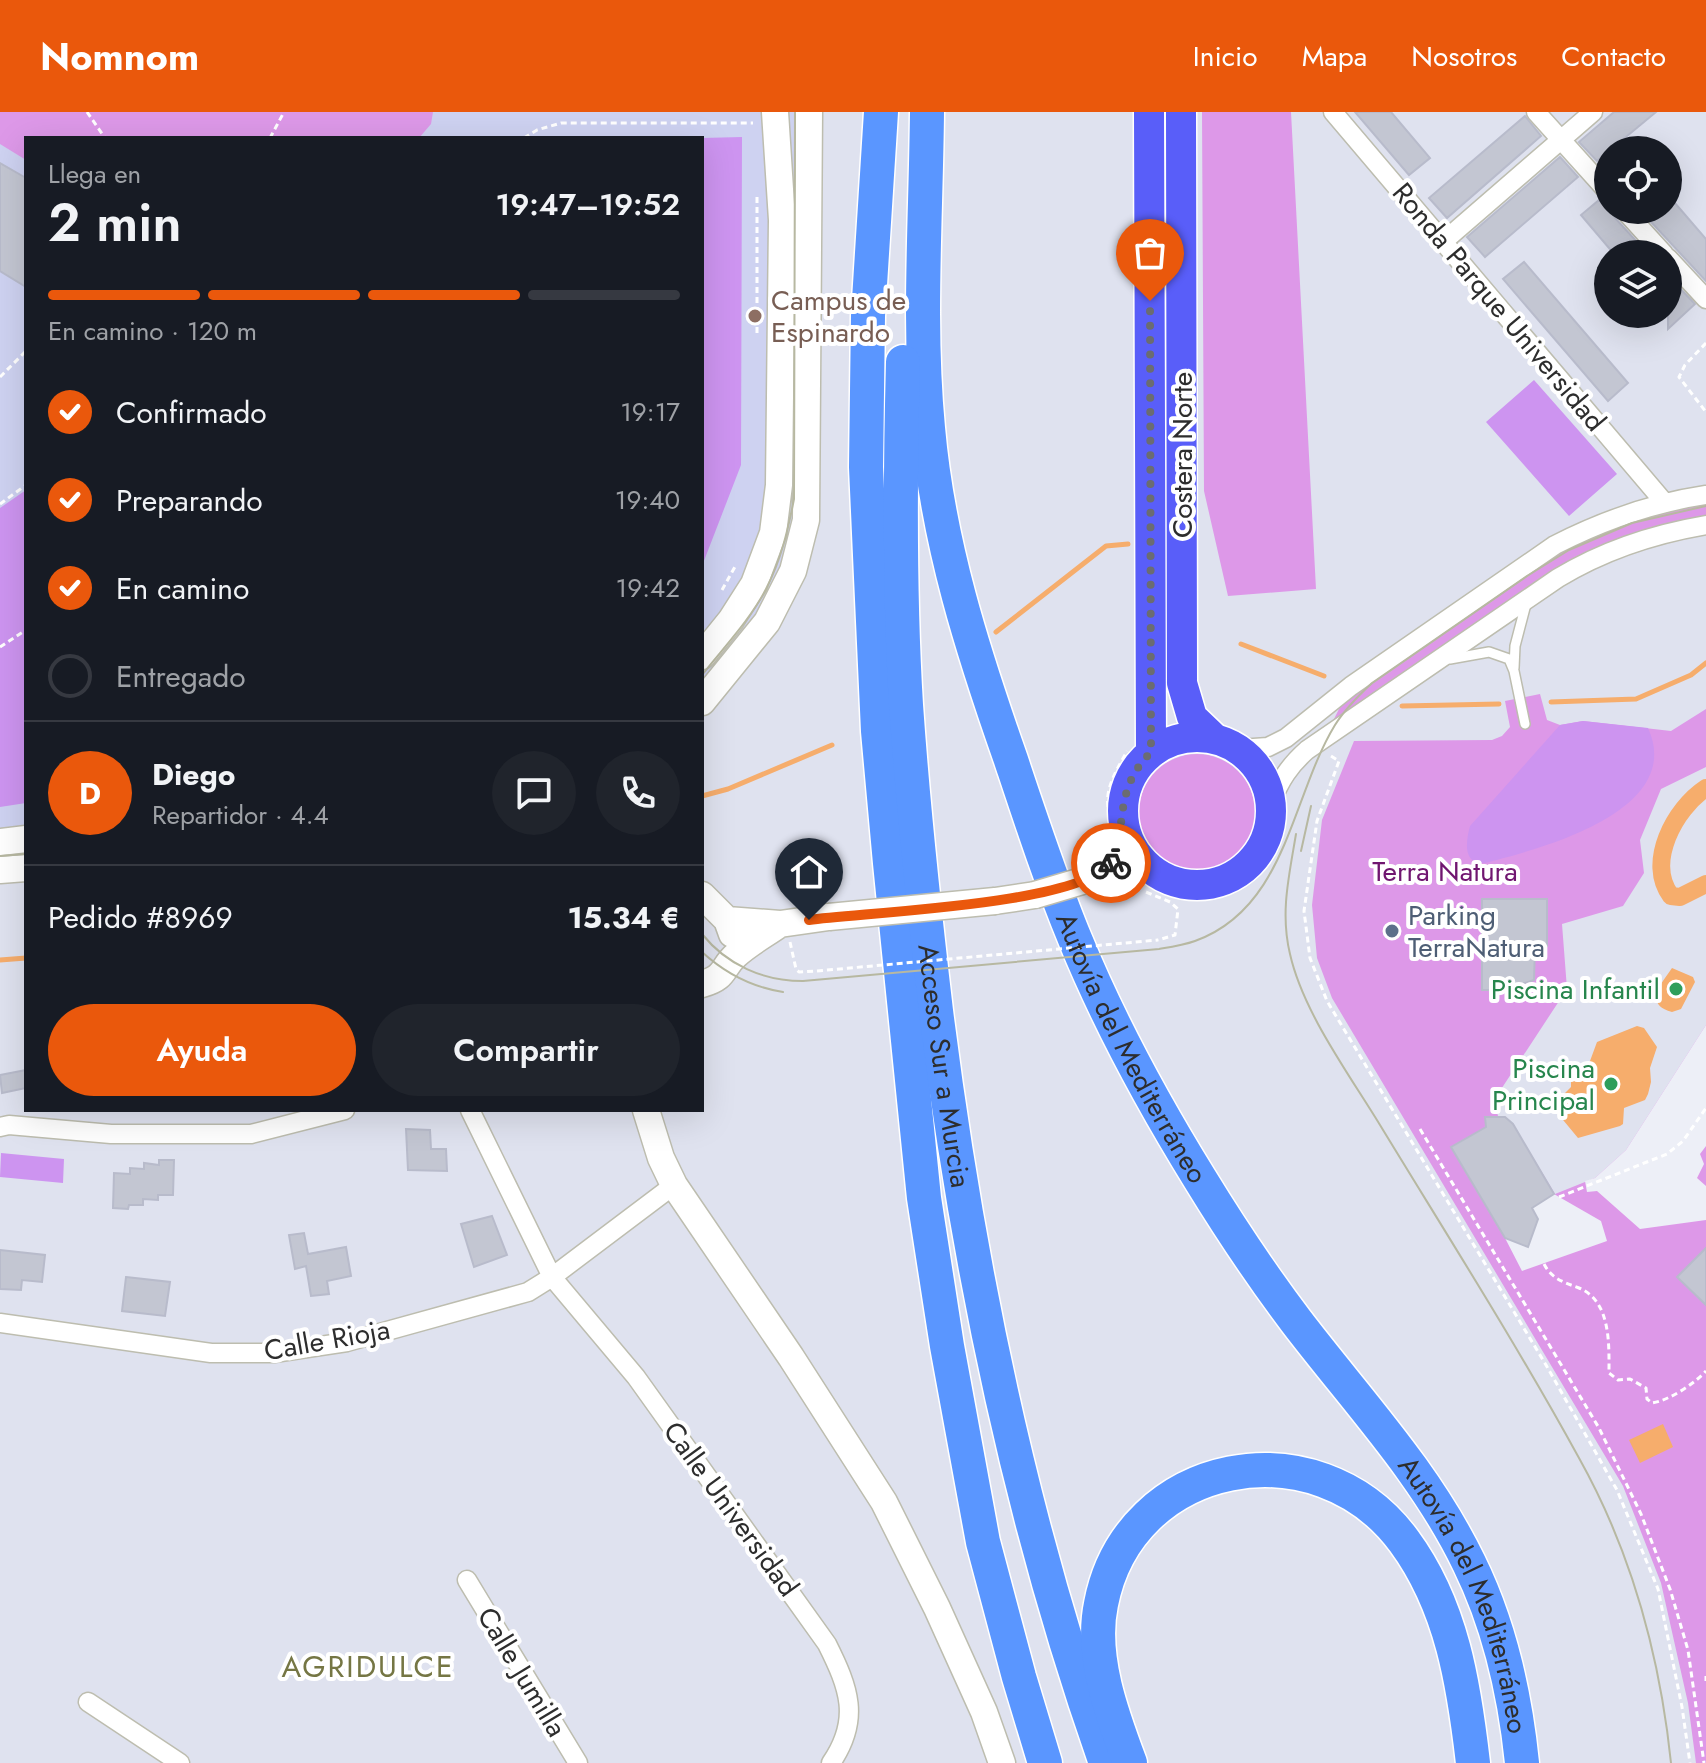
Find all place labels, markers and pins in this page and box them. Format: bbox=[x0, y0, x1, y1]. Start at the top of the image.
pin bbox=[1116, 219, 1184, 301]
place label: Campus de Espinardo bbox=[771, 280, 906, 353]
marker: Campus de Espinardo bbox=[746, 307, 764, 325]
pin bbox=[775, 838, 843, 920]
place label: Parking TerraNatura bbox=[1408, 895, 1545, 968]
marker: Parking TerraNatura bbox=[1383, 922, 1401, 940]
place label: Piscina Infantil bbox=[1491, 969, 1660, 1010]
marker: Piscina Infantil bbox=[1667, 980, 1685, 998]
place label: Piscina Principal bbox=[1492, 1048, 1595, 1121]
marker: Piscina Principal bbox=[1602, 1075, 1620, 1093]

